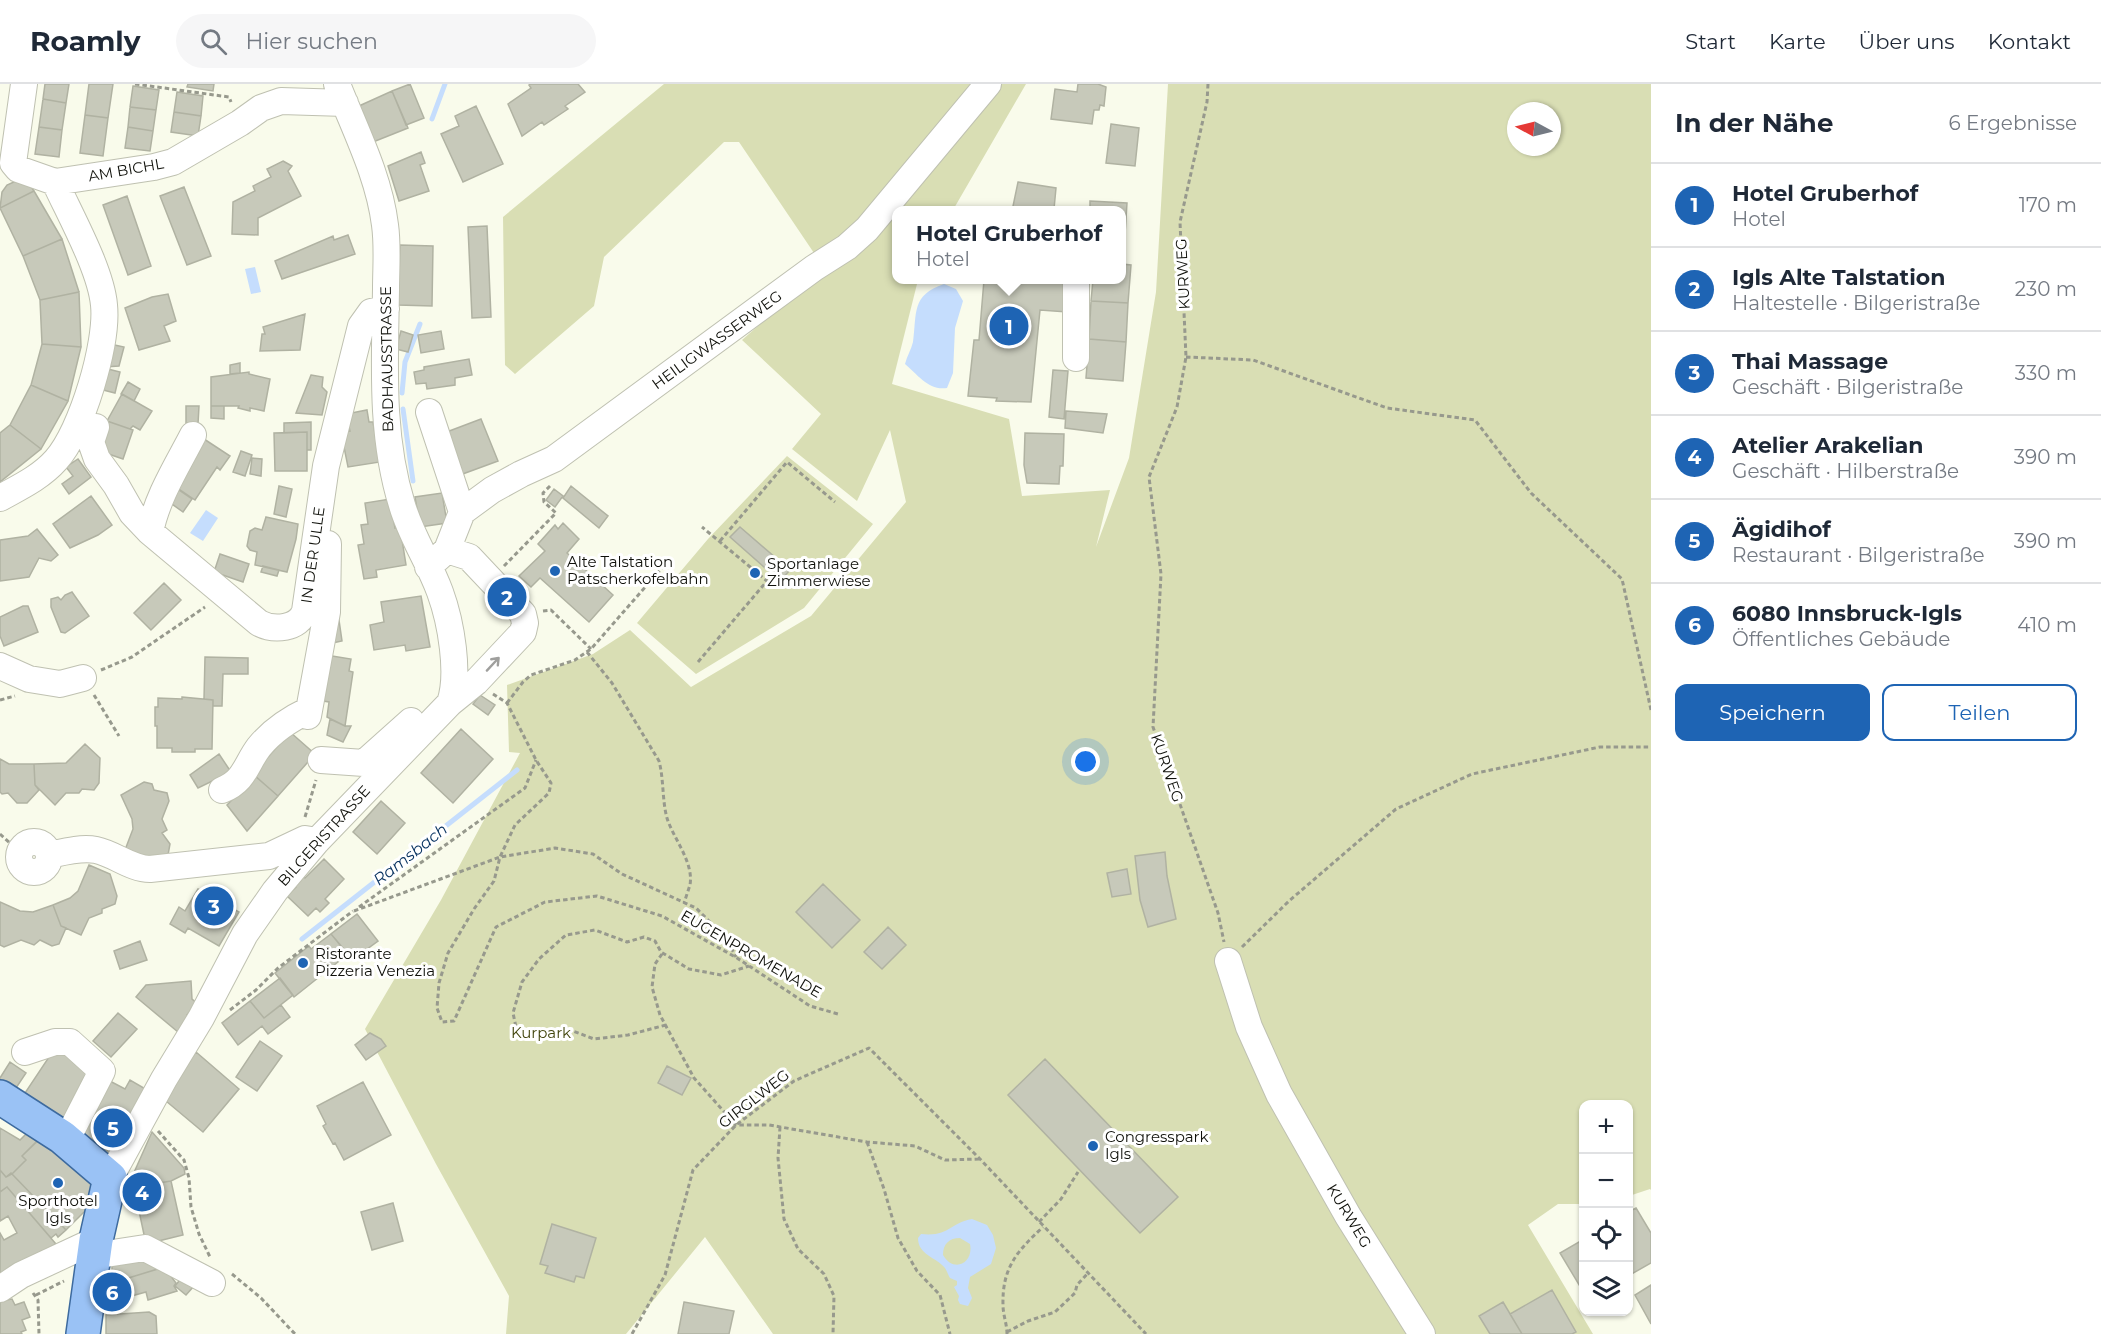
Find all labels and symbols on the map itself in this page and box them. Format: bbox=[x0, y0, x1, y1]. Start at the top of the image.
north arrow bbox=[1507, 102, 1561, 156]
street label: AM BICHL bbox=[87, 153, 165, 186]
street label: KURWEG bbox=[1171, 238, 1194, 310]
street label: BADHAUSSTRASSE bbox=[376, 286, 397, 432]
street label: HEILIGWASSERWEG bbox=[648, 286, 785, 393]
pin: 1 bbox=[990, 304, 1028, 348]
street label: IN DER ULLE bbox=[296, 505, 329, 605]
place label: Alte Talstation Patscherkofelbahn bbox=[567, 552, 709, 588]
place label: Sportanlage Zimmerwiese bbox=[767, 554, 871, 590]
marker: Alte Talstation Patscherkofelbahn bbox=[548, 564, 562, 578]
marker: Sportanlage Zimmerwiese bbox=[748, 566, 762, 580]
pin: 2 bbox=[488, 574, 526, 620]
one-way arrow bbox=[486, 657, 500, 672]
street label: KURWEG bbox=[1147, 731, 1188, 805]
your location bbox=[1071, 747, 1100, 776]
street label: BILGERISTRASSE bbox=[273, 781, 374, 890]
water label: Ramsbach bbox=[370, 820, 451, 889]
pin: 3 bbox=[194, 884, 234, 928]
street label: EUGENPROMENADE bbox=[677, 905, 825, 1002]
place label: Ristorante Pizzeria Venezia bbox=[315, 944, 435, 980]
marker: Ristorante Pizzeria Venezia bbox=[296, 956, 310, 970]
park label: Kurpark bbox=[511, 1023, 571, 1042]
street label: GIRGLWEG bbox=[714, 1065, 793, 1132]
pin: 5 bbox=[94, 1106, 132, 1150]
place label: Congresspark Igls bbox=[1105, 1127, 1209, 1163]
marker: Congresspark Igls bbox=[1086, 1139, 1100, 1153]
pin: 4 bbox=[122, 1170, 162, 1214]
marker: Sporthotel Igls bbox=[51, 1176, 65, 1190]
street label: KURWEG bbox=[1323, 1180, 1376, 1251]
place label: Sporthotel Igls bbox=[18, 1191, 98, 1227]
pin: 6 bbox=[92, 1270, 132, 1314]

